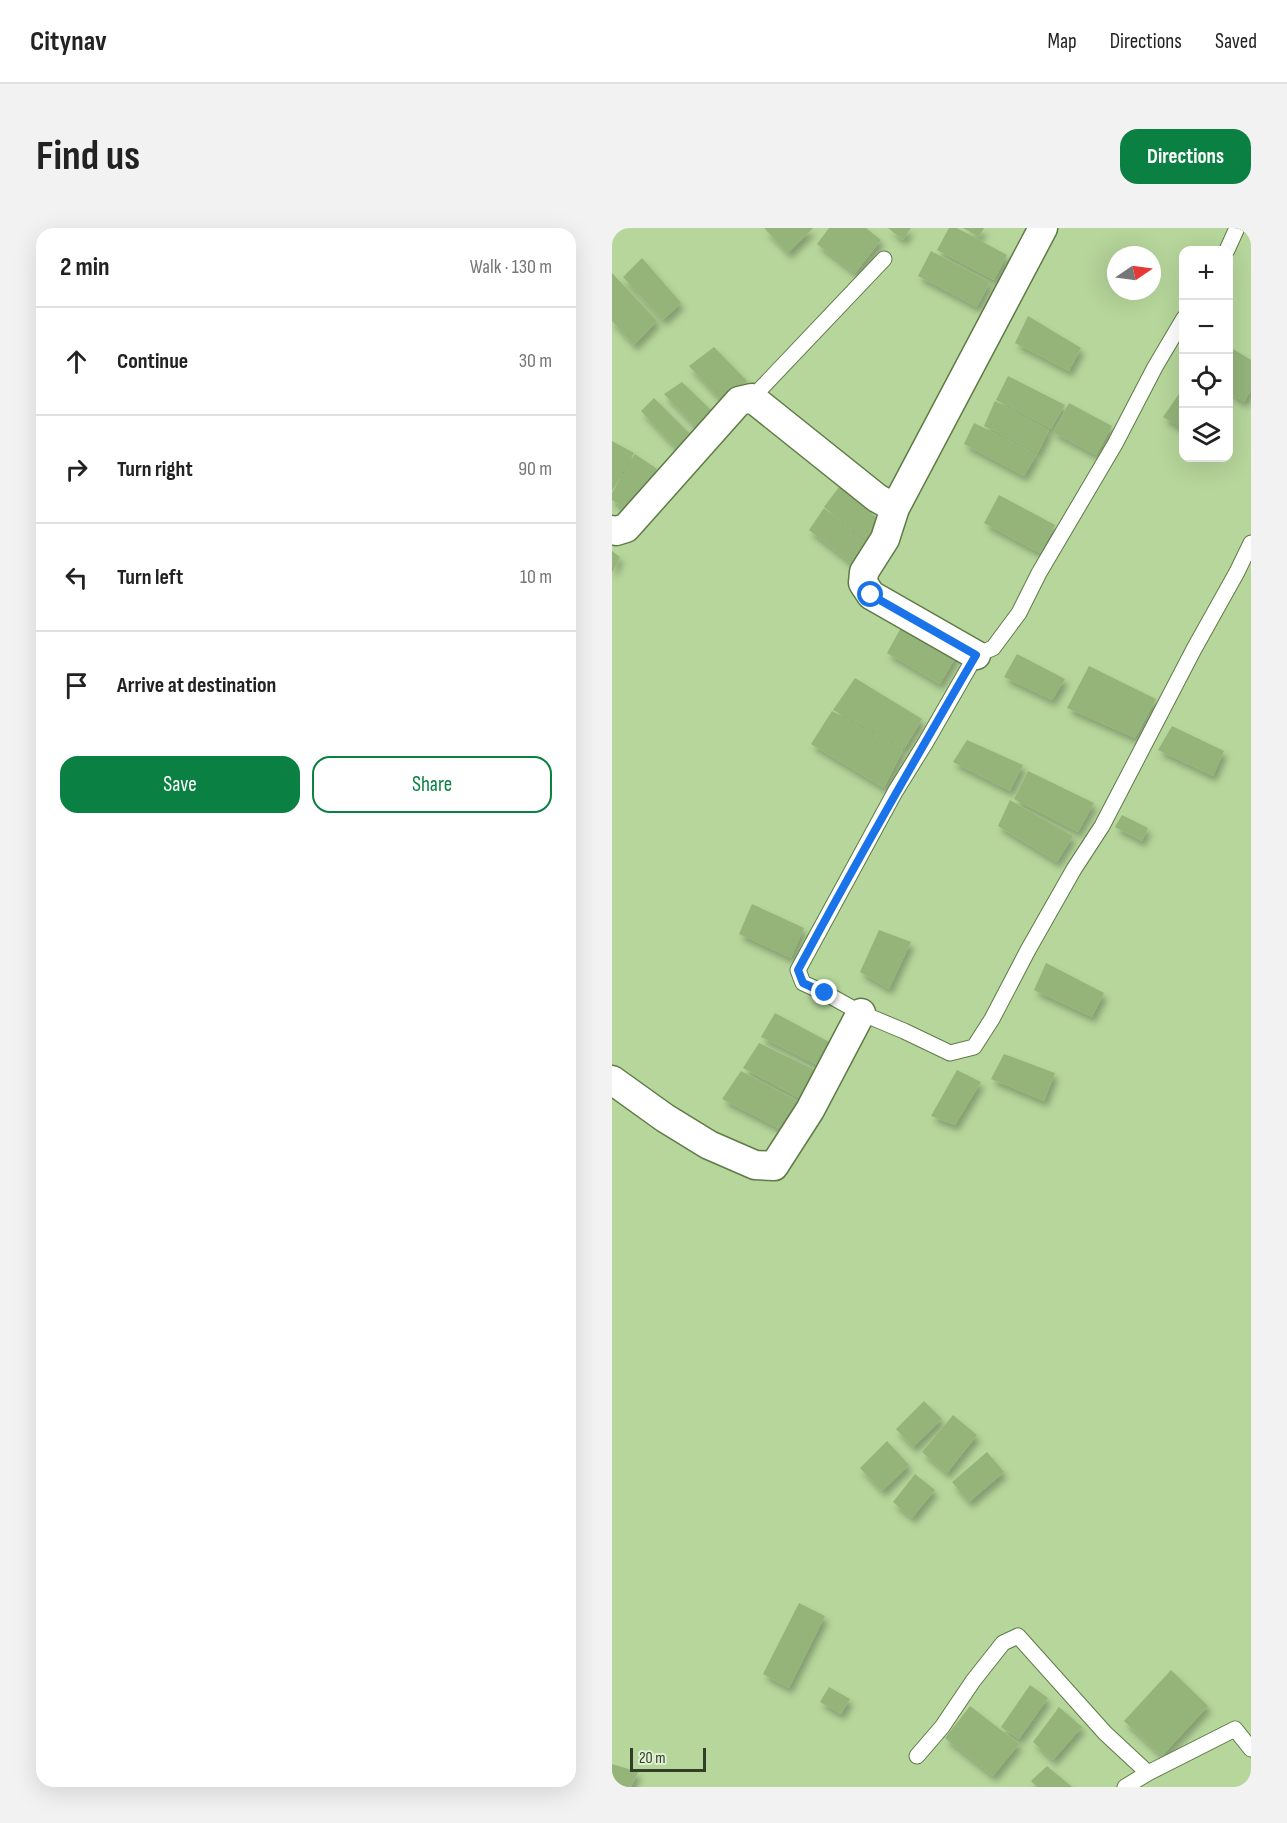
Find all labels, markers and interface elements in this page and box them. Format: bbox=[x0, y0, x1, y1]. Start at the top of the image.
text: Citynav bbox=[30, 25, 107, 58]
text: Map bbox=[1047, 29, 1077, 54]
text: Directions bbox=[1110, 29, 1182, 54]
text: Saved bbox=[1215, 29, 1257, 54]
button: Directions bbox=[1120, 129, 1251, 184]
text: Find us bbox=[36, 131, 140, 182]
north arrow bbox=[1107, 246, 1161, 300]
map controls bbox=[1179, 246, 1233, 462]
button: + bbox=[1179, 246, 1233, 300]
text: 2 min bbox=[60, 252, 110, 283]
text: Walk · 130 m bbox=[470, 255, 552, 279]
button: − bbox=[1179, 300, 1233, 354]
icon: ahead bbox=[60, 345, 93, 378]
text: Continue bbox=[117, 348, 188, 375]
text: 30 m bbox=[519, 349, 552, 373]
button: locate bbox=[1179, 354, 1233, 408]
button: layers bbox=[1179, 408, 1233, 462]
icon: right bbox=[60, 453, 93, 486]
text: Turn right bbox=[117, 456, 193, 483]
text: 90 m bbox=[518, 457, 552, 481]
icon: left bbox=[60, 561, 93, 594]
text: Turn left bbox=[117, 564, 183, 591]
text: 10 m bbox=[520, 565, 552, 589]
route start bbox=[857, 581, 883, 607]
icon: arrive bbox=[60, 669, 93, 702]
text: Arrive at destination bbox=[117, 672, 276, 699]
button: Save bbox=[60, 756, 300, 813]
button: Share bbox=[312, 756, 552, 813]
route end bbox=[811, 979, 837, 1005]
scale bar bbox=[630, 1745, 706, 1772]
text: 20 m bbox=[639, 1749, 666, 1768]

